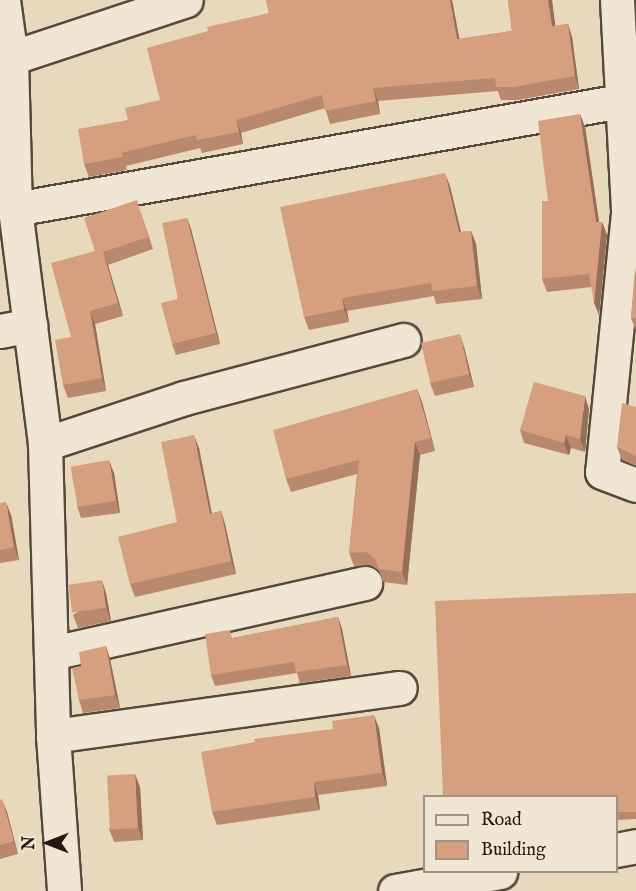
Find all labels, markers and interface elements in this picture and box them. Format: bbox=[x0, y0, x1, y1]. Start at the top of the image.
legend bbox=[423, 795, 618, 873]
text: Road bbox=[481, 809, 522, 832]
north arrow bbox=[18, 813, 78, 873]
text: N bbox=[20, 836, 40, 850]
text: Building bbox=[481, 839, 546, 862]

